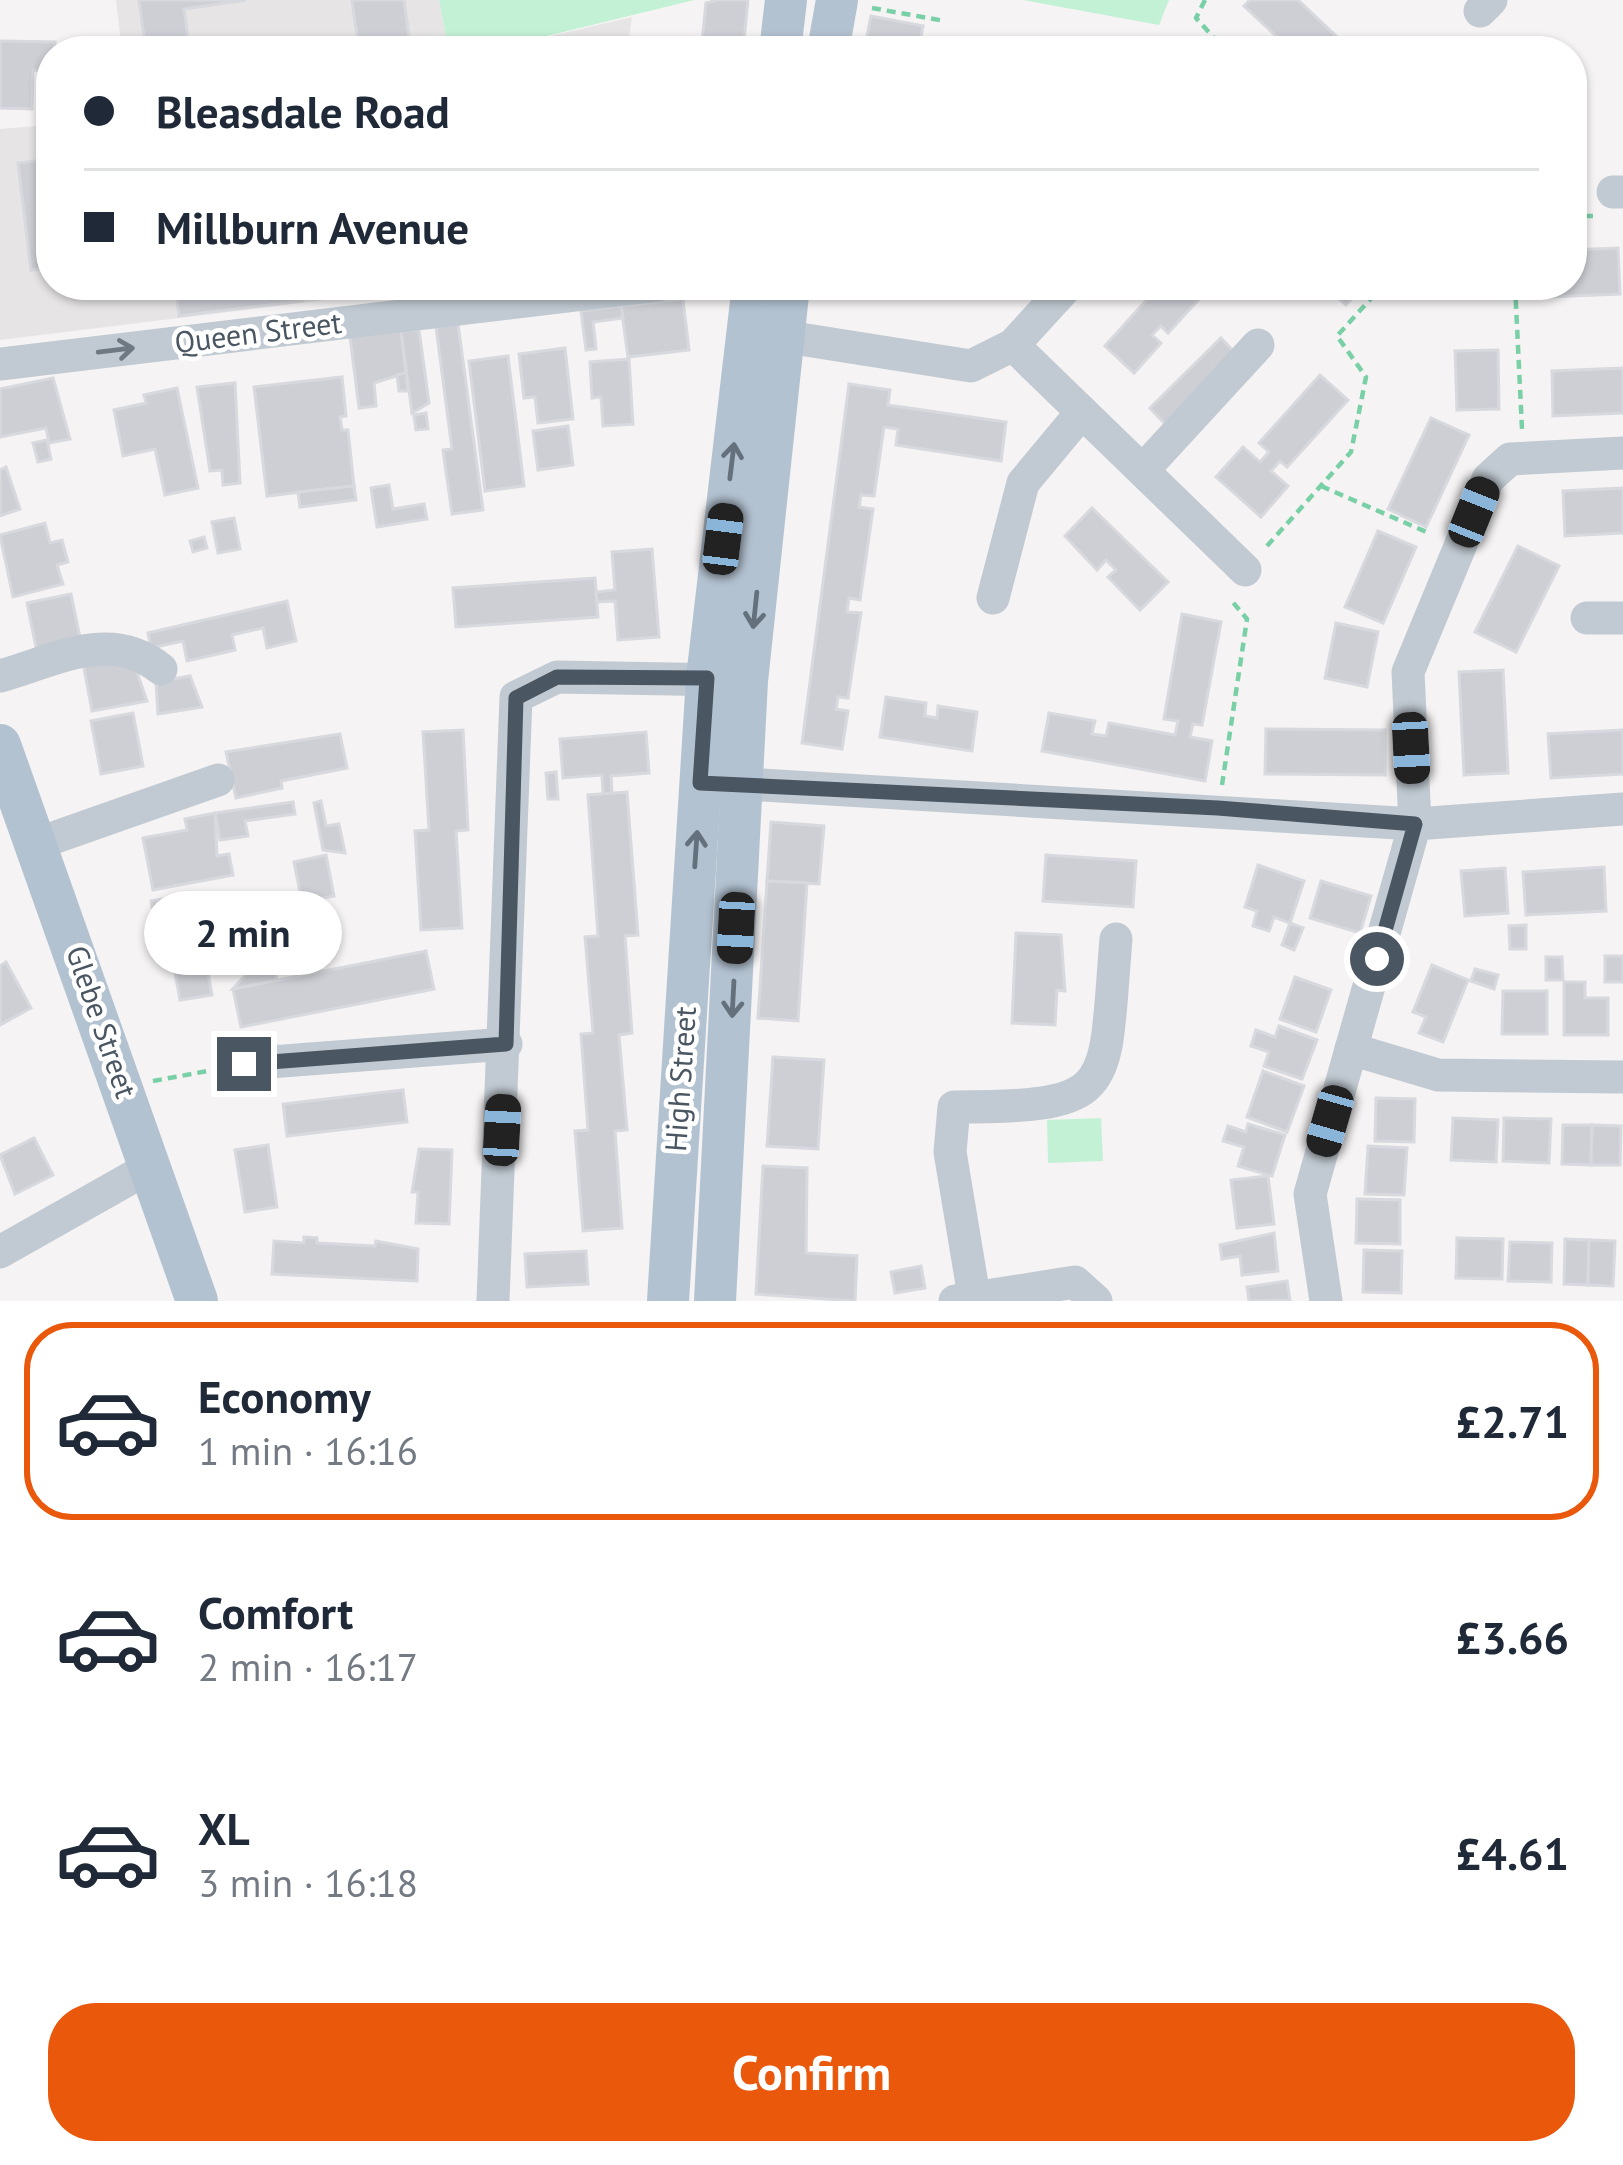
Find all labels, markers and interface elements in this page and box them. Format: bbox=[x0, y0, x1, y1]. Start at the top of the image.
text: Bleasdale Road bbox=[156, 82, 450, 140]
text: Millburn Avenue bbox=[156, 198, 469, 256]
street label: Queen Street bbox=[172, 302, 344, 361]
one-way arrow bbox=[96, 339, 135, 361]
one-way arrow bbox=[722, 442, 744, 481]
car bbox=[1444, 472, 1504, 552]
car bbox=[701, 501, 745, 577]
one-way arrow bbox=[743, 590, 766, 629]
car bbox=[1391, 711, 1431, 785]
one-way arrow bbox=[685, 830, 708, 869]
callout: 2 min bbox=[145, 890, 343, 974]
car bbox=[716, 891, 756, 965]
text: 2 min bbox=[195, 907, 291, 958]
route start bbox=[1350, 932, 1404, 986]
street label: Glebe Street bbox=[58, 940, 147, 1103]
one-way arrow bbox=[721, 979, 744, 1018]
street label: High Street bbox=[655, 1005, 704, 1153]
route end bbox=[217, 1037, 271, 1091]
car bbox=[1303, 1081, 1357, 1161]
car bbox=[482, 1093, 522, 1167]
icon: car bbox=[54, 1367, 162, 1475]
text: Economy bbox=[198, 1367, 371, 1425]
text: £2.71 bbox=[1456, 1392, 1569, 1450]
text: 1 min · 16:16 bbox=[198, 1425, 418, 1476]
icon: car bbox=[54, 1583, 162, 1691]
text: Comfort bbox=[198, 1583, 353, 1641]
text: £3.66 bbox=[1456, 1608, 1569, 1666]
text: 2 min · 16:17 bbox=[198, 1641, 418, 1692]
icon: car bbox=[54, 1799, 162, 1907]
text: XL bbox=[198, 1799, 250, 1857]
text: £4.61 bbox=[1456, 1824, 1569, 1882]
text: 3 min · 16:18 bbox=[198, 1857, 418, 1908]
button: Confirm bbox=[48, 2003, 1575, 2141]

